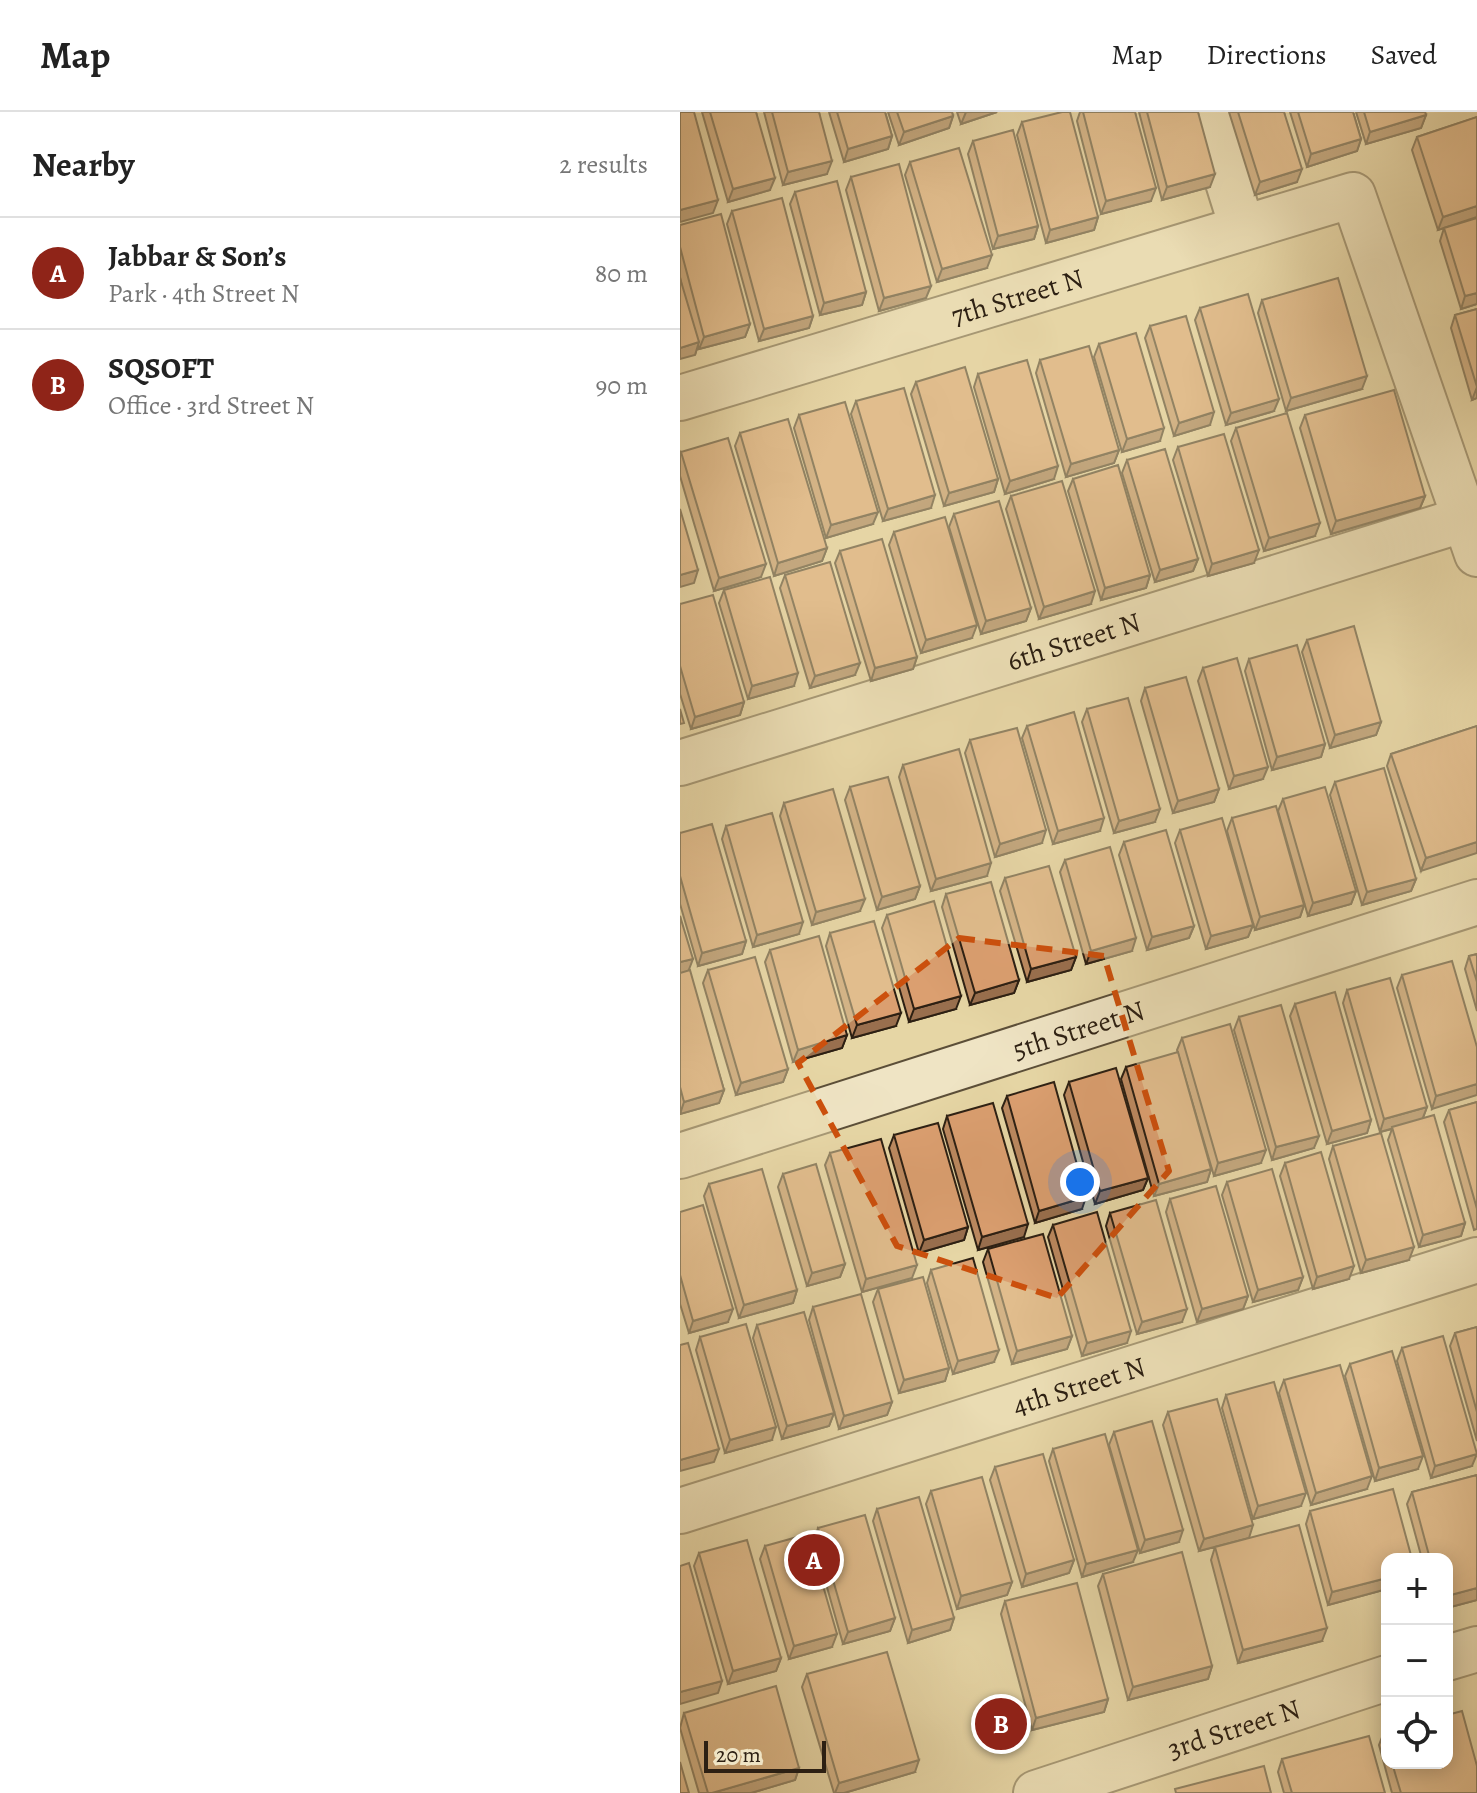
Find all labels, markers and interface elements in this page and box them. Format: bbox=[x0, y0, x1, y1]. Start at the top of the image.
text: Map bbox=[40, 29, 110, 81]
text: Map bbox=[1111, 36, 1162, 74]
text: Directions bbox=[1206, 36, 1327, 74]
text: Saved bbox=[1371, 36, 1437, 74]
text: Nearby bbox=[32, 141, 135, 188]
text: 2 results bbox=[559, 147, 648, 182]
text: Jabbar & Son’s bbox=[108, 236, 286, 276]
text: A bbox=[50, 256, 66, 291]
text: 80 m bbox=[595, 256, 648, 291]
street label: 7th Street N bbox=[947, 259, 1088, 335]
text: Park · 4th Street N bbox=[108, 276, 299, 311]
text: SQSOFT bbox=[108, 348, 214, 388]
text: B bbox=[50, 368, 66, 403]
text: 90 m bbox=[596, 368, 648, 403]
text: Office · 3rd Street N bbox=[108, 388, 314, 423]
street label: 6th Street N bbox=[1003, 603, 1145, 680]
street label: 5th Street N bbox=[1008, 991, 1149, 1069]
your location bbox=[1060, 1162, 1100, 1202]
street label: 4th Street N bbox=[1008, 1348, 1150, 1425]
pin: A bbox=[788, 1530, 840, 1590]
map controls bbox=[1381, 1553, 1453, 1769]
button: + bbox=[1381, 1553, 1453, 1625]
button: − bbox=[1381, 1625, 1453, 1697]
street label: 3rd Street N bbox=[1163, 1690, 1305, 1769]
pin: B bbox=[975, 1694, 1027, 1754]
button: locate bbox=[1381, 1697, 1453, 1769]
scale bar bbox=[704, 1737, 826, 1773]
text: 20 m bbox=[716, 1740, 761, 1770]

